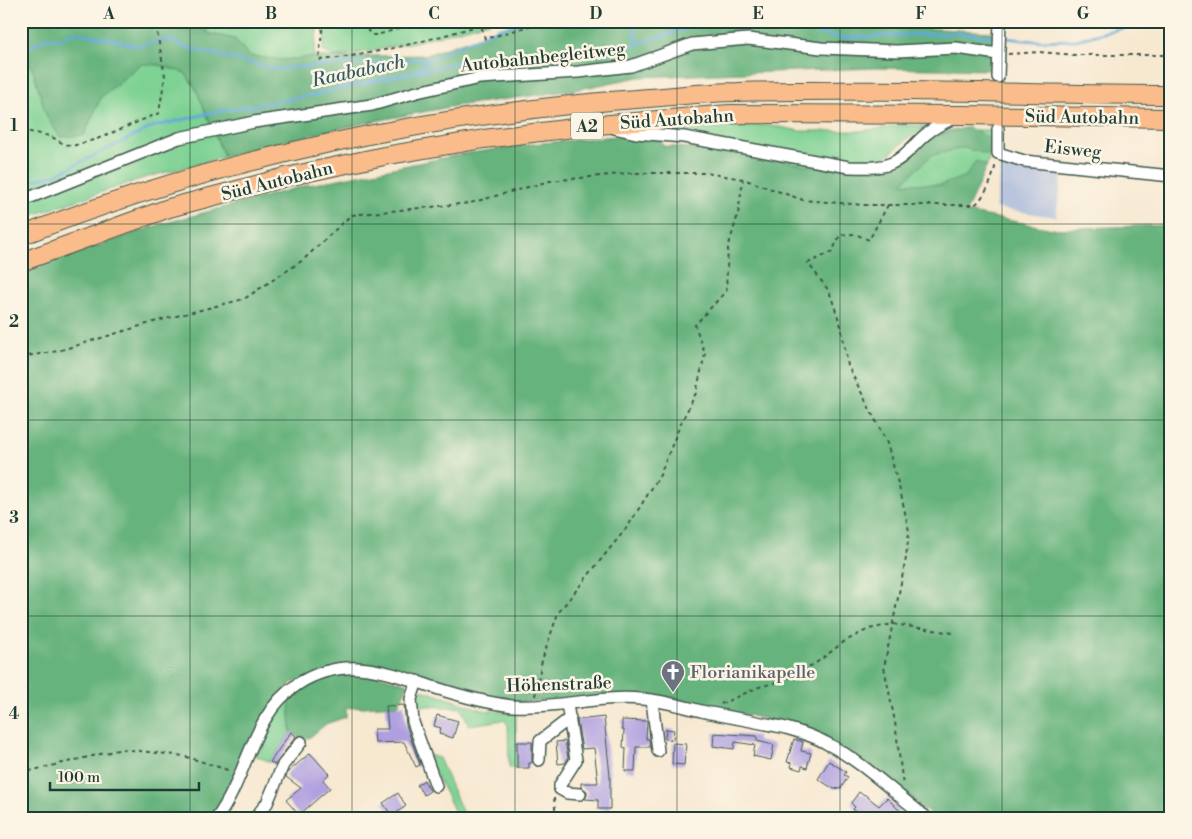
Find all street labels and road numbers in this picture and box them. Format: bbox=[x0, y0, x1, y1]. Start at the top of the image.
street label: Autobahnbegleitweg bbox=[459, 37, 627, 78]
street label: Süd Autobahn bbox=[619, 104, 735, 135]
street label: Süd Autobahn bbox=[1025, 105, 1139, 130]
road number: A2 bbox=[571, 112, 603, 140]
street label: Eisweg bbox=[1043, 135, 1103, 164]
street label: Süd Autobahn bbox=[219, 156, 336, 206]
street label: Höhenstraße bbox=[506, 671, 612, 698]

